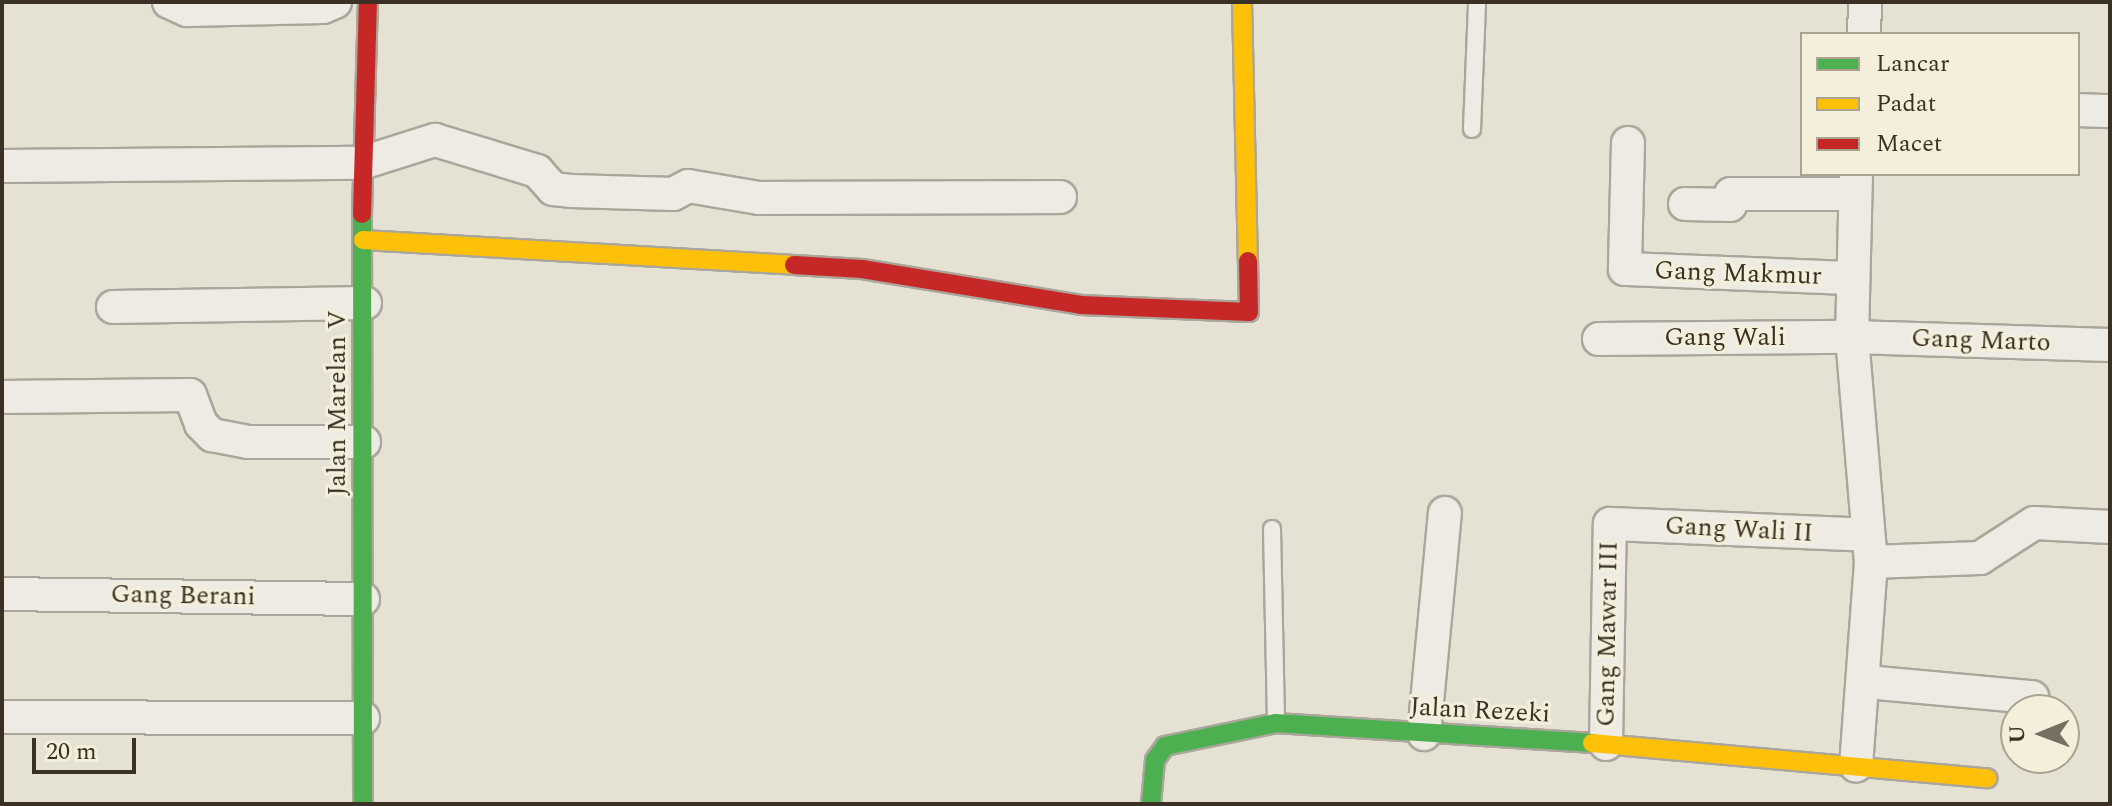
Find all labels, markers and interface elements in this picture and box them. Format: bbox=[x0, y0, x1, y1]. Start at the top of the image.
legend bbox=[1800, 32, 2080, 176]
text: Lancar bbox=[1876, 46, 1950, 82]
text: Padat bbox=[1876, 86, 1936, 122]
text: Macet bbox=[1876, 126, 1942, 162]
street label: Gang Makmur bbox=[1654, 255, 1822, 293]
street label: Jalan Marelan V bbox=[322, 310, 354, 496]
street label: Gang Wali bbox=[1664, 322, 1786, 354]
street label: Gang Marto bbox=[1911, 323, 2051, 359]
street label: Gang Wali II bbox=[1664, 511, 1814, 549]
street label: Gang Mawar III bbox=[1591, 541, 1625, 727]
street label: Gang Berani bbox=[110, 579, 256, 613]
street label: Jalan Rezeki bbox=[1409, 692, 1551, 730]
north arrow bbox=[2000, 694, 2080, 774]
scale bar bbox=[36, 722, 140, 772]
text: U bbox=[2001, 725, 2034, 744]
text: 20 m bbox=[46, 734, 97, 770]

